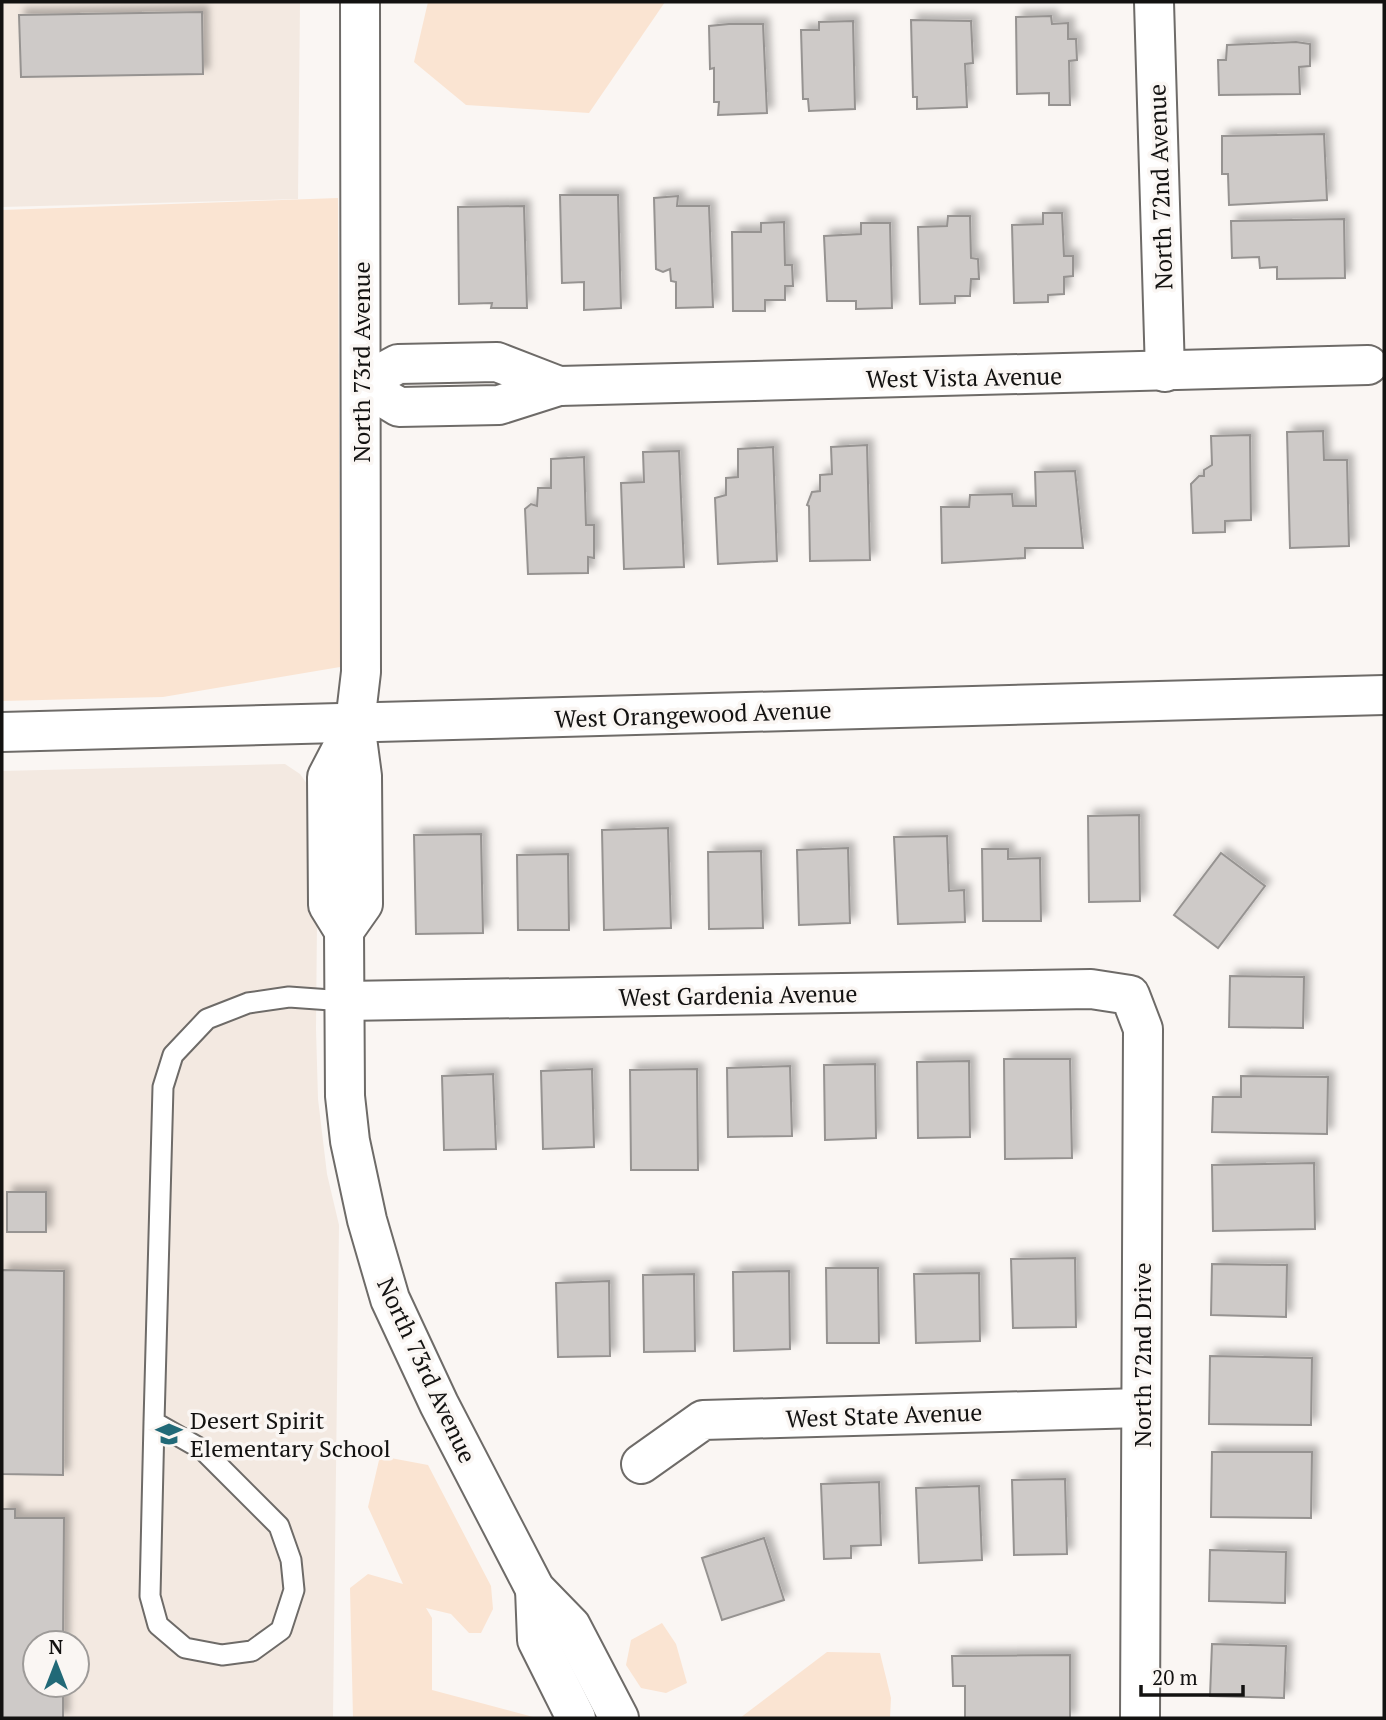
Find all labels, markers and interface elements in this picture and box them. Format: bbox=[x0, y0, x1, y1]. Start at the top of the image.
street label: North 72nd Avenue bbox=[1140, 84, 1180, 290]
street label: North 73rd Avenue bbox=[345, 262, 377, 462]
street label: West Vista Avenue bbox=[866, 359, 1062, 395]
street label: West Orangewood Avenue bbox=[554, 693, 832, 735]
street label: West Gardenia Avenue bbox=[618, 977, 858, 1013]
street label: North 72nd Drive bbox=[1126, 1262, 1158, 1448]
street label: North 73rd Avenue bbox=[370, 1272, 484, 1468]
street label: West State Avenue bbox=[785, 1396, 983, 1434]
place label: Desert Spirit Elementary School bbox=[190, 1404, 391, 1464]
school or university icon: Desert Spirit Elementary School bbox=[154, 1419, 184, 1449]
north arrow bbox=[21, 1629, 91, 1699]
text: N bbox=[49, 1634, 64, 1659]
scale bar bbox=[1141, 1654, 1242, 1698]
text: 20 m bbox=[1152, 1663, 1198, 1691]

